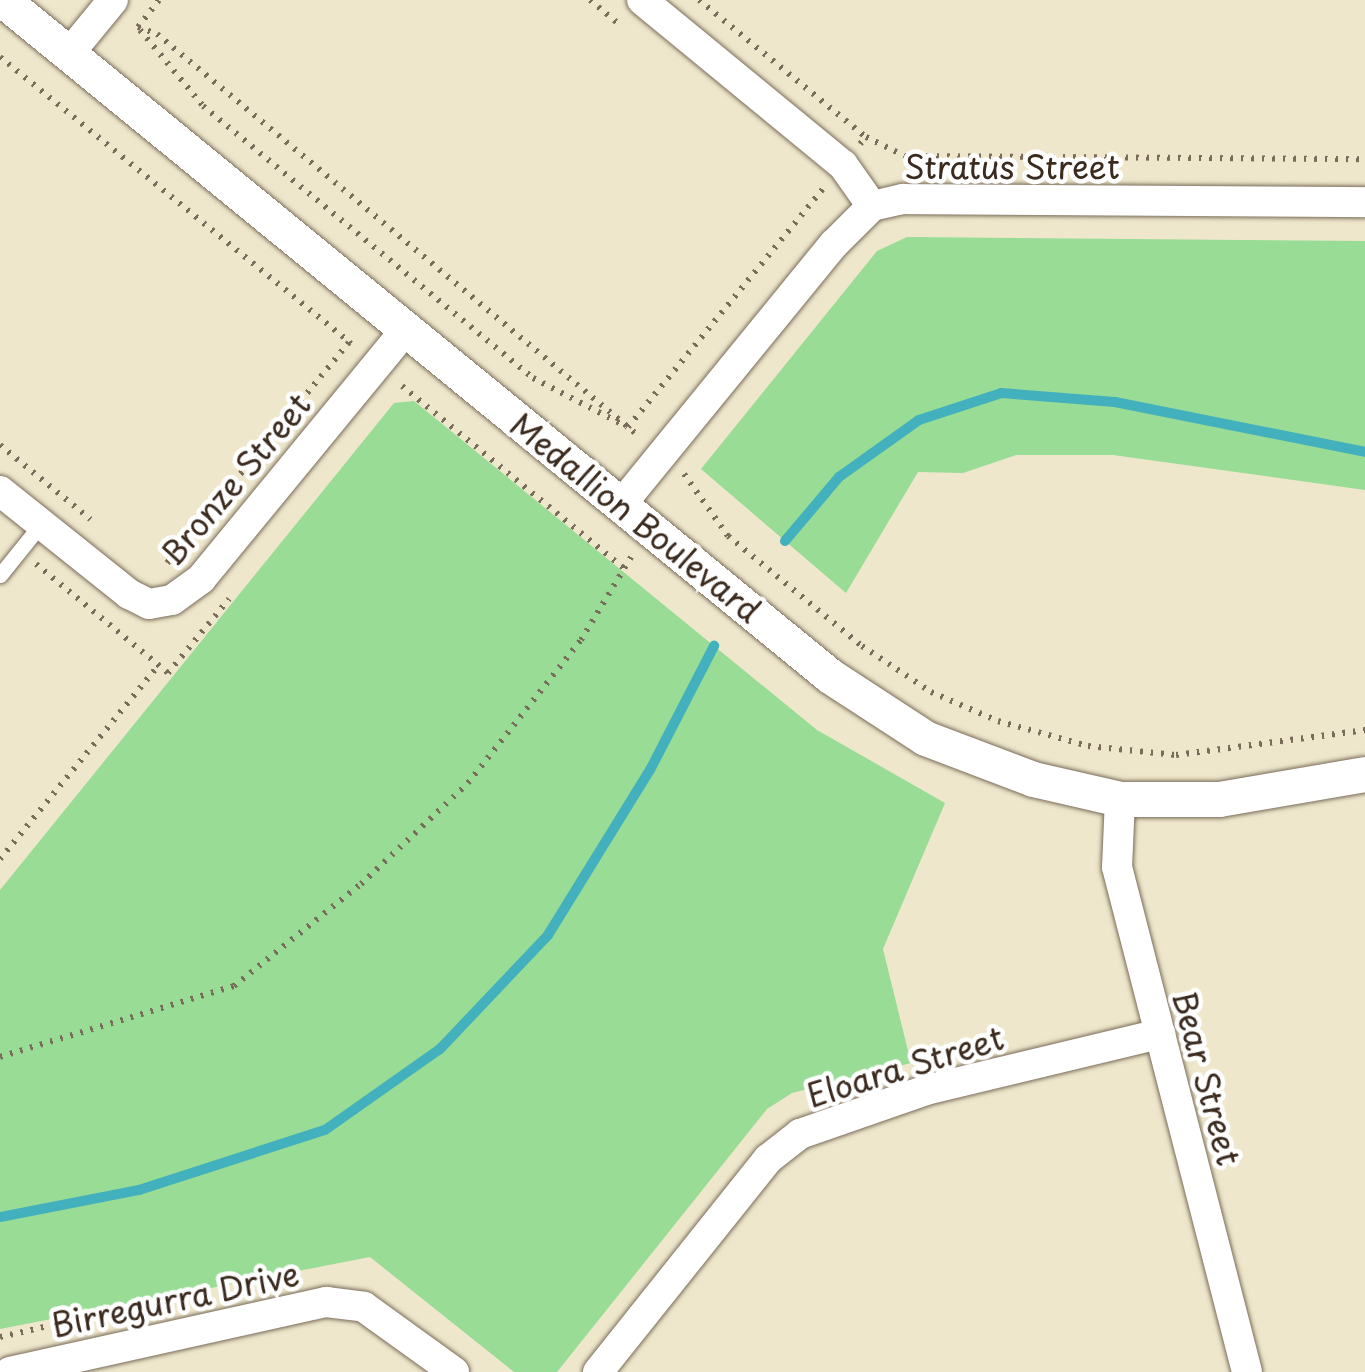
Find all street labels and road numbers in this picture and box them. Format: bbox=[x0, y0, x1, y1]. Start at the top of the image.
street label: Stratus Street bbox=[904, 147, 1120, 185]
street label: Bronze Street bbox=[152, 385, 318, 573]
street label: Medallion Boulevard bbox=[503, 404, 769, 630]
street label: Bear Street bbox=[1165, 986, 1249, 1170]
street label: Eloara Street bbox=[801, 1018, 1009, 1114]
street label: Birregurra Drive bbox=[46, 1254, 304, 1344]

